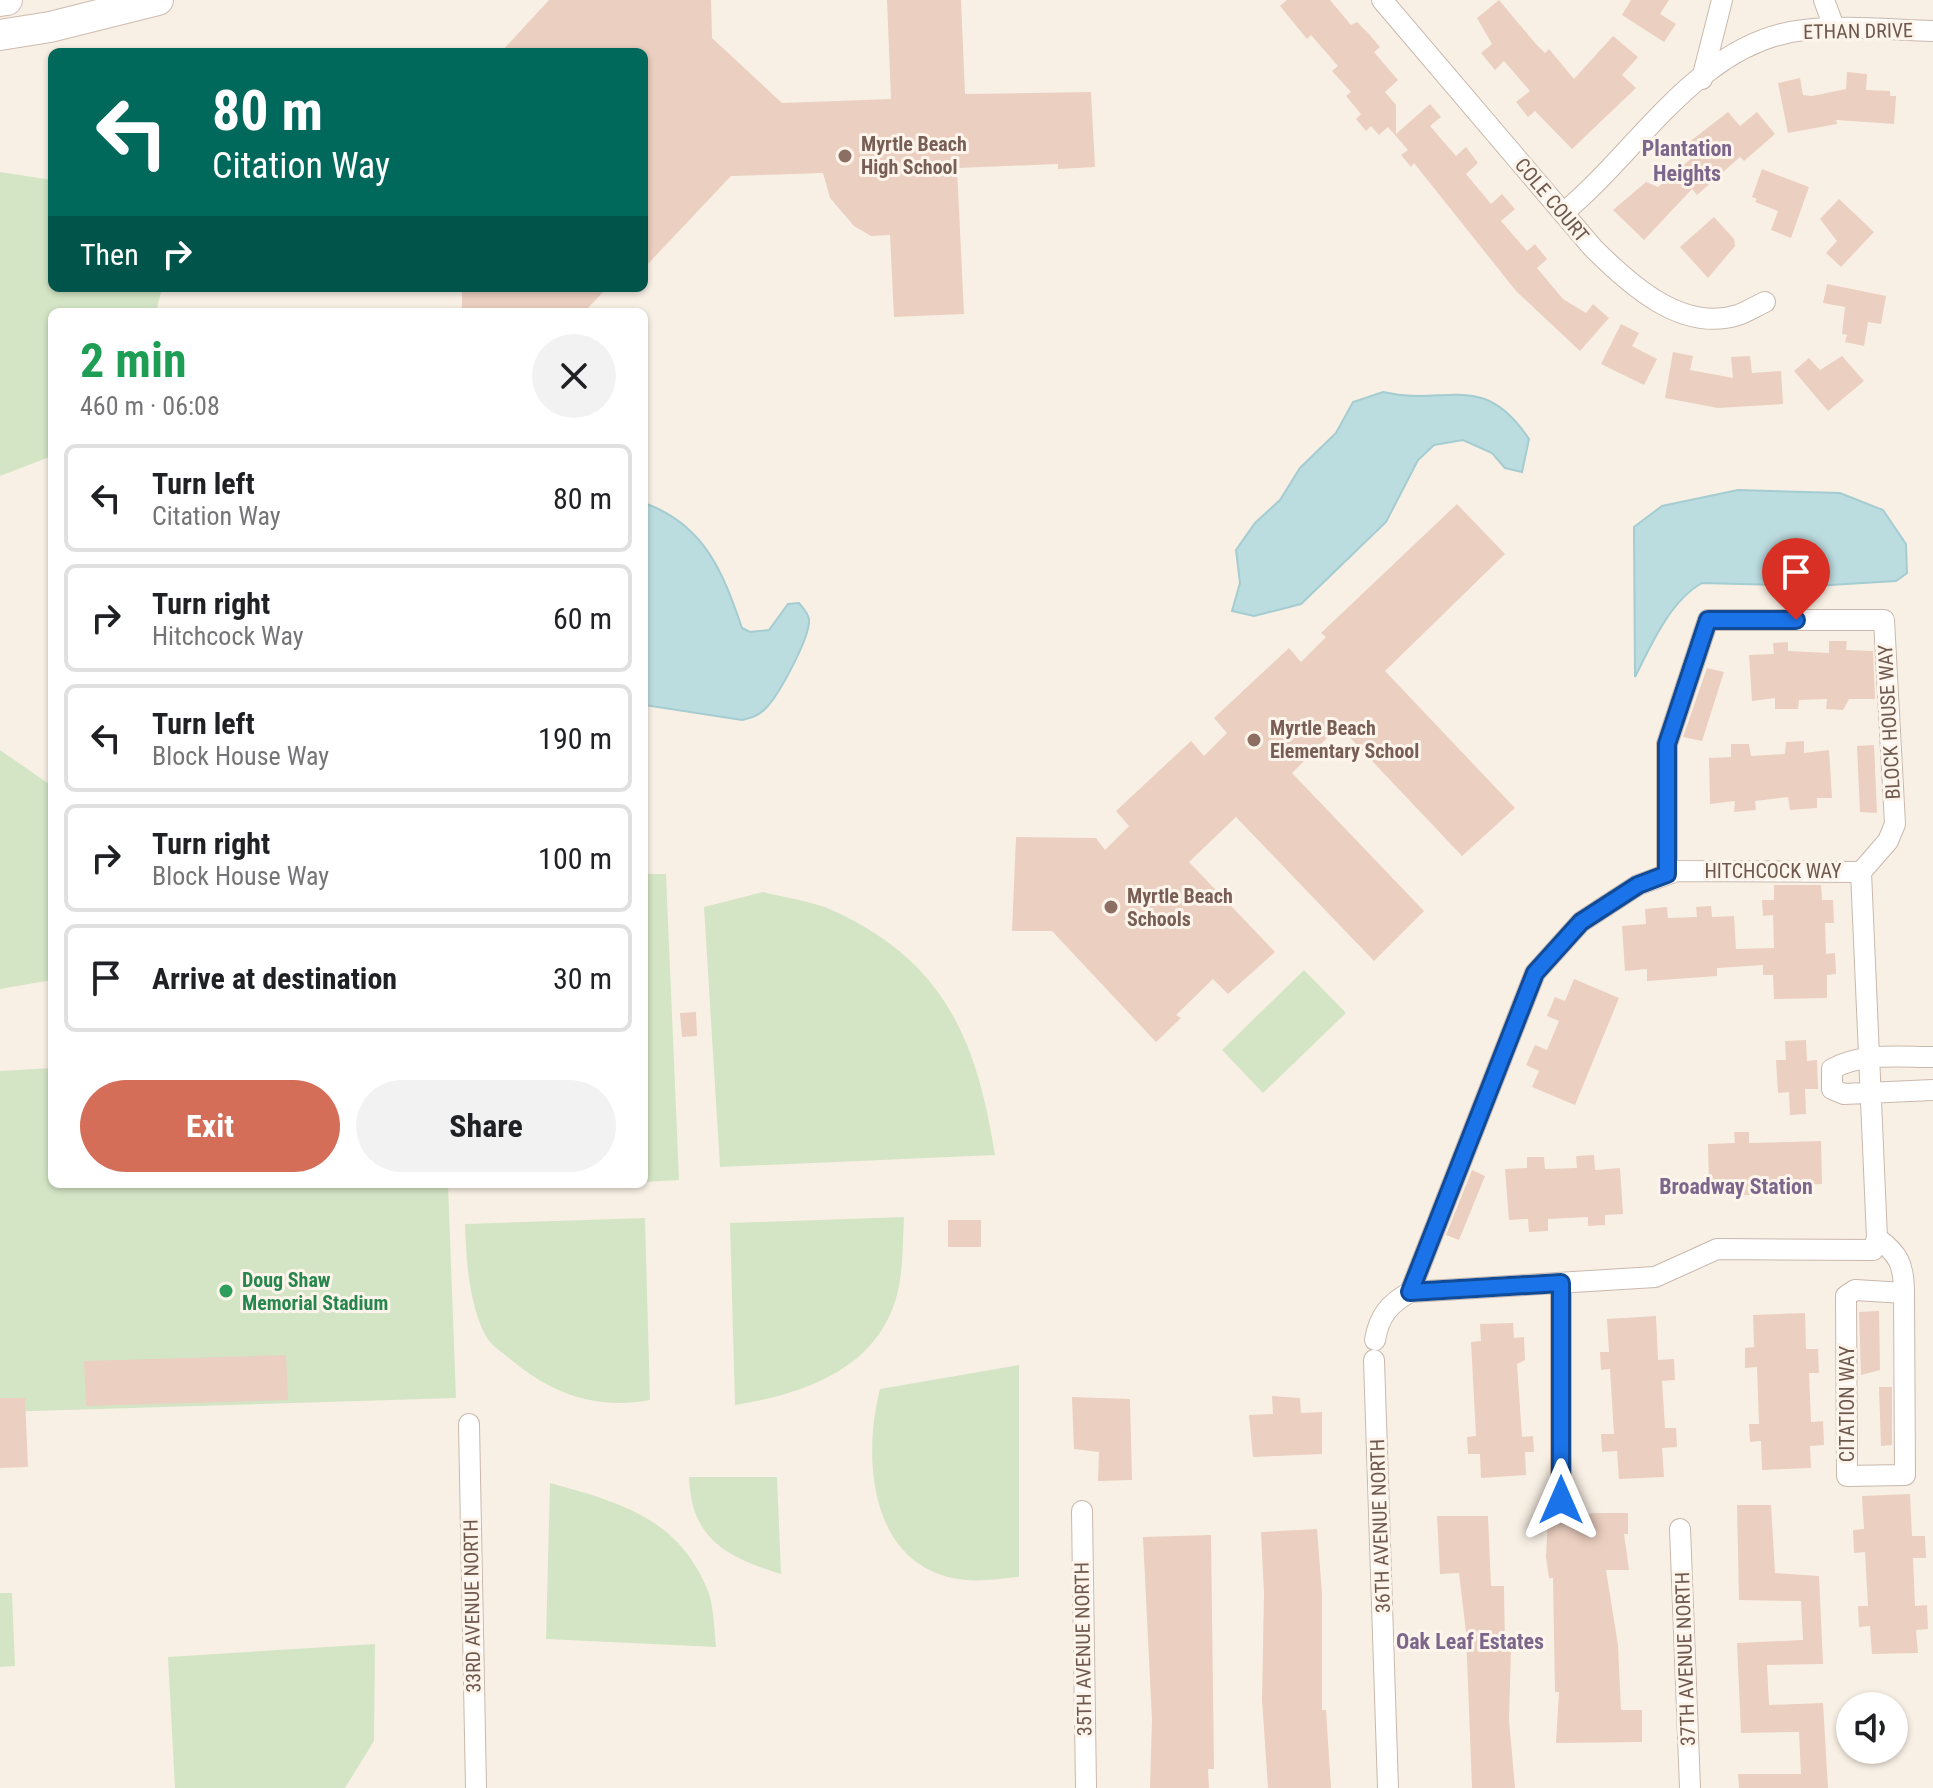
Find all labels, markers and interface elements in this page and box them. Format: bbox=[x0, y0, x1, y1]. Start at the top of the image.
street label: ETHAN DRIVE bbox=[1803, 18, 1913, 44]
text: 80 m bbox=[212, 78, 323, 144]
icon: left bbox=[80, 80, 184, 184]
place label: Myrtle Beach High School bbox=[861, 132, 967, 179]
district label: Plantation Heights bbox=[1642, 136, 1732, 186]
text: Citation Way bbox=[212, 145, 390, 187]
marker: Myrtle Beach High School bbox=[836, 147, 854, 165]
street label: COLE COURT bbox=[1510, 153, 1594, 247]
icon: right bbox=[155, 232, 199, 276]
text: Then bbox=[80, 237, 139, 272]
text: 2 min bbox=[80, 332, 187, 389]
button: close bbox=[532, 334, 616, 418]
text: 460 m · 06:08 bbox=[80, 391, 220, 421]
text: Turn left bbox=[152, 466, 255, 501]
icon: left bbox=[84, 476, 128, 520]
text: 80 m bbox=[553, 481, 612, 516]
text: Citation Way bbox=[152, 501, 281, 531]
pin bbox=[1762, 538, 1830, 620]
icon: arrive bbox=[1774, 550, 1818, 594]
text: Turn right bbox=[152, 586, 270, 621]
icon: right bbox=[84, 596, 128, 640]
text: 60 m bbox=[553, 601, 612, 636]
text: Hitchcock Way bbox=[152, 621, 304, 651]
street label: BLOCK HOUSE WAY bbox=[1873, 643, 1905, 800]
text: Turn left bbox=[152, 706, 255, 741]
icon: left bbox=[84, 716, 128, 760]
place label: Myrtle Beach Elementary School bbox=[1270, 716, 1419, 763]
text: 190 m bbox=[538, 721, 612, 756]
marker: Myrtle Beach Elementary School bbox=[1245, 731, 1263, 749]
text: Block House Way bbox=[152, 741, 329, 771]
text: Turn right bbox=[152, 826, 270, 861]
icon: right bbox=[84, 836, 128, 880]
text: 100 m bbox=[538, 841, 612, 876]
street label: HITCHCOCK WAY bbox=[1704, 859, 1842, 883]
text: Block House Way bbox=[152, 861, 329, 891]
place label: Myrtle Beach Schools bbox=[1127, 884, 1233, 931]
marker: Myrtle Beach Schools bbox=[1102, 898, 1120, 916]
icon: arrive bbox=[84, 956, 128, 1000]
text: Arrive at destination bbox=[152, 961, 397, 996]
text: 30 m bbox=[553, 961, 612, 996]
button: Exit bbox=[80, 1080, 340, 1172]
button: Share bbox=[356, 1080, 616, 1172]
district label: Broadway Station bbox=[1659, 1174, 1813, 1199]
place label: Doug Shaw Memorial Stadium bbox=[242, 1268, 388, 1315]
marker: Doug Shaw Memorial Stadium bbox=[217, 1282, 235, 1300]
street label: CITATION WAY bbox=[1835, 1345, 1859, 1462]
street label: 36TH AVENUE NORTH bbox=[1365, 1439, 1395, 1613]
position arrow bbox=[1519, 1458, 1603, 1542]
street label: 33RD AVENUE NORTH bbox=[458, 1519, 486, 1693]
street label: 35TH AVENUE NORTH bbox=[1069, 1562, 1097, 1736]
street label: 37TH AVENUE NORTH bbox=[1670, 1572, 1700, 1746]
district label: Oak Leaf Estates bbox=[1396, 1629, 1544, 1654]
map controls bbox=[1836, 1692, 1908, 1764]
button: sound bbox=[1836, 1692, 1908, 1764]

